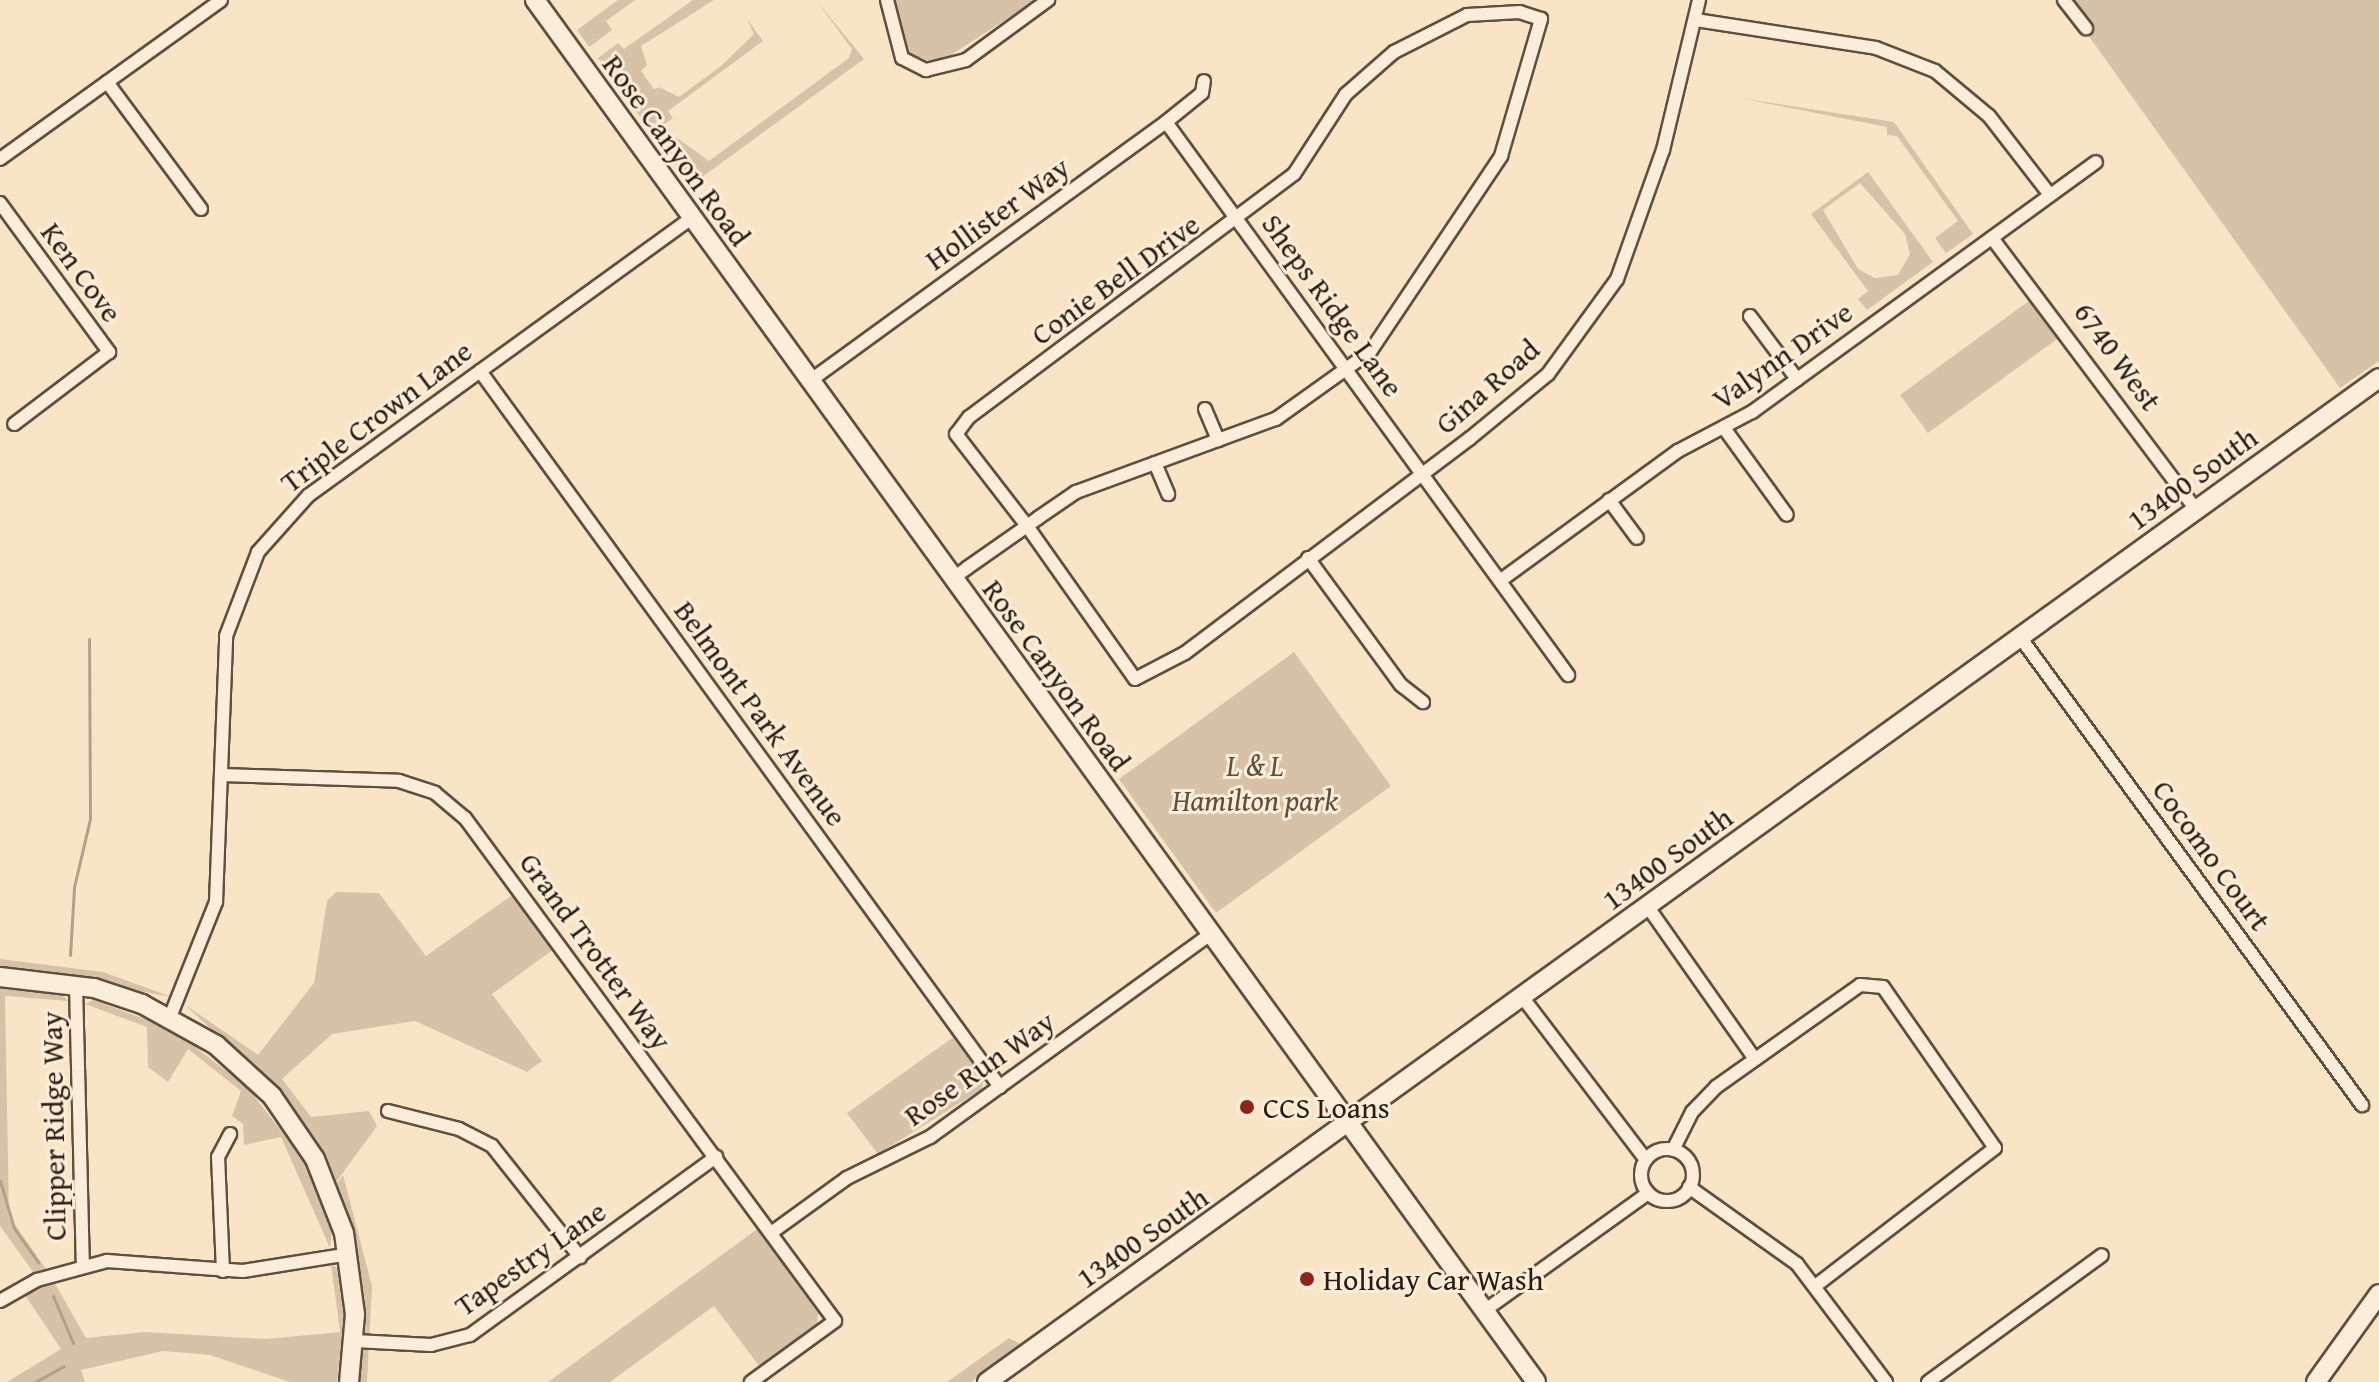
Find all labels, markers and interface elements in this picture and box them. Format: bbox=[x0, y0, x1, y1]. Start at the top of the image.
street label: Rose Canyon Road bbox=[595, 47, 759, 253]
street label: Hollister Way bbox=[918, 149, 1076, 277]
street label: Conie Bell Drive bbox=[1024, 206, 1206, 352]
street label: Sheps Ridge Lane bbox=[1255, 207, 1411, 403]
street label: Ken Cove bbox=[34, 215, 130, 329]
street label: Valynn Drive bbox=[1705, 294, 1859, 416]
street label: 6740 West bbox=[2067, 295, 2169, 417]
street label: Gina Road bbox=[1427, 331, 1547, 441]
street label: Triple Crown Lane bbox=[273, 332, 479, 500]
street label: 13400 South bbox=[2120, 419, 2264, 537]
street label: Rose Canyon Road bbox=[975, 572, 1139, 778]
street label: Belmont Park Avenue bbox=[667, 593, 855, 833]
park label: L & L Hamilton park bbox=[1172, 747, 1338, 818]
street label: Cocomo Court bbox=[2145, 773, 2279, 937]
street label: 13400 South bbox=[1595, 799, 1739, 917]
street label: Grand Trotter Way bbox=[512, 845, 680, 1057]
street label: Rose Run Way bbox=[897, 1003, 1061, 1133]
street label: Clipper Ridge Way bbox=[33, 1011, 73, 1241]
place label: CCS Loans bbox=[1263, 1089, 1390, 1125]
marker: CCS Loans bbox=[1238, 1098, 1256, 1116]
street label: 13400 South bbox=[1069, 1179, 1215, 1295]
street label: Tapestry Lane bbox=[447, 1193, 613, 1323]
place label: Holiday Car Wash bbox=[1323, 1261, 1544, 1297]
marker: Holiday Car Wash bbox=[1298, 1270, 1316, 1288]

